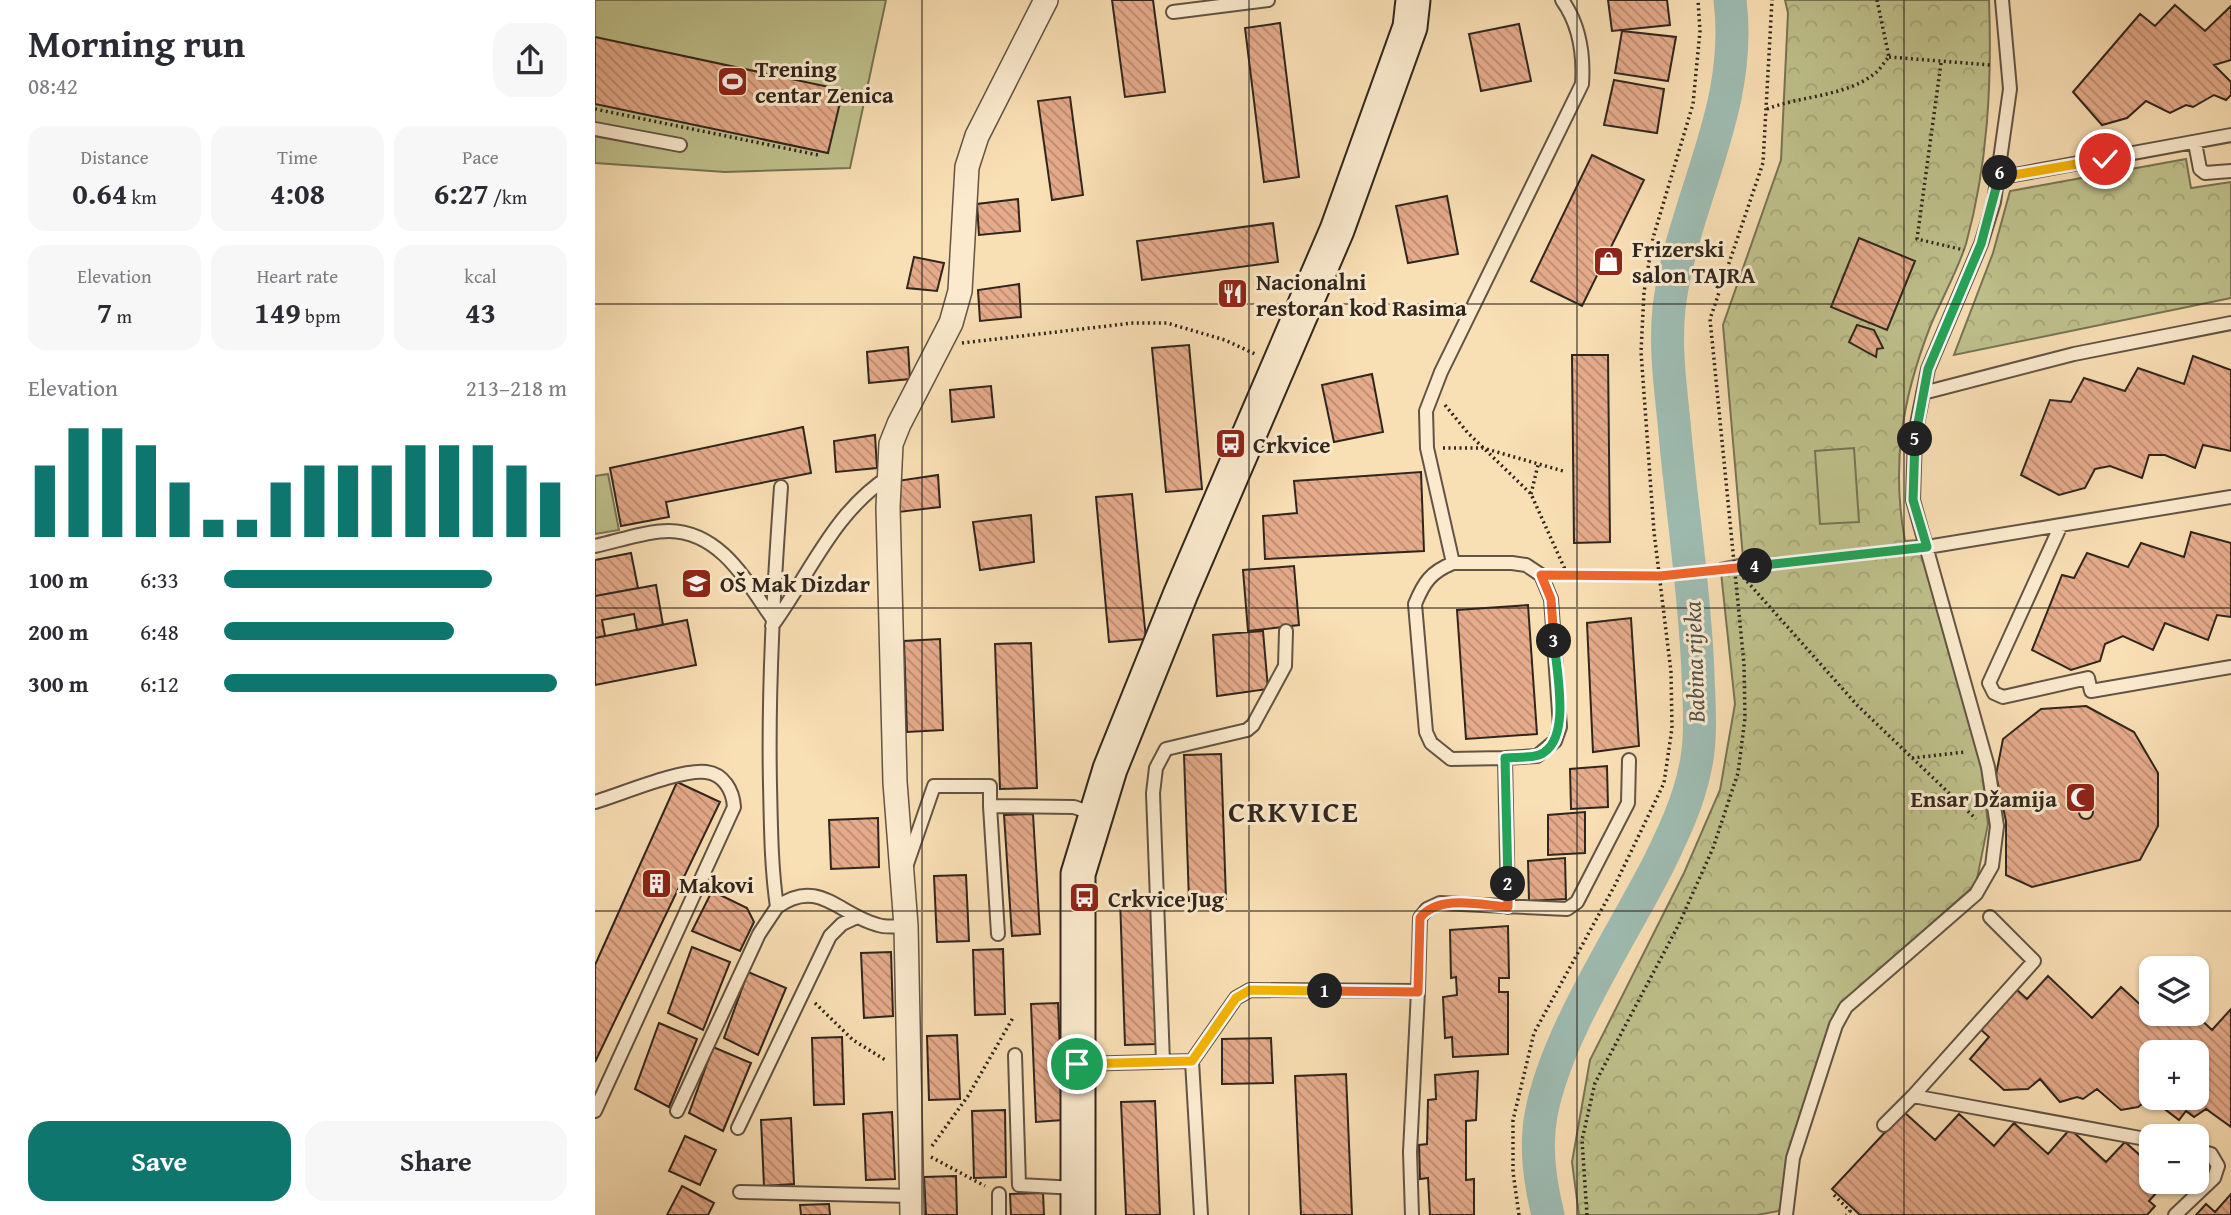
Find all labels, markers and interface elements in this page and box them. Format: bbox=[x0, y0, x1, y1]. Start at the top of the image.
text: Morning run bbox=[28, 15, 245, 71]
button: share bbox=[493, 23, 567, 97]
place label: Trening centar Zenica bbox=[755, 52, 894, 111]
sports icon: Trening centar Zenica bbox=[715, 64, 749, 98]
text: 08:42 bbox=[28, 69, 78, 102]
pin bbox=[2075, 129, 2135, 189]
icon: check bbox=[2086, 140, 2124, 178]
text: Distance bbox=[80, 143, 149, 171]
text: Time bbox=[277, 143, 318, 171]
text: Pace bbox=[462, 143, 499, 171]
pin: 6 bbox=[1983, 156, 2017, 190]
text: 6 bbox=[1995, 158, 2004, 186]
text: 0.64 bbox=[72, 171, 127, 215]
text: 4:08 bbox=[270, 171, 325, 215]
text: 6:27 bbox=[434, 171, 489, 215]
text: km bbox=[127, 183, 157, 211]
text: /km bbox=[489, 183, 527, 211]
place label: Frizerski salon TAJRA bbox=[1632, 232, 1756, 291]
shop icon: Frizerski salon TAJRA bbox=[1592, 244, 1626, 278]
text: Elevation bbox=[77, 262, 152, 290]
text: Heart rate bbox=[257, 262, 338, 290]
text: kcal bbox=[464, 262, 497, 290]
place label: Nacionalni restoran kod Rasima bbox=[1256, 265, 1467, 324]
restaurant icon: Nacionalni restoran kod Rasima bbox=[1216, 277, 1250, 311]
text: 7 bbox=[97, 290, 112, 334]
text: 149 bbox=[254, 290, 301, 334]
text: 43 bbox=[465, 290, 496, 334]
text: m bbox=[112, 302, 132, 330]
text: bpm bbox=[301, 302, 341, 330]
text: Elevation bbox=[28, 371, 118, 404]
text: 213–218 m bbox=[466, 371, 567, 404]
pin: 5 bbox=[1897, 422, 1933, 457]
text: 5 bbox=[1910, 424, 1919, 452]
bus stop icon: Crkvice bbox=[1213, 427, 1247, 461]
place label: Crkvice bbox=[1253, 428, 1330, 461]
pin: 4 bbox=[1737, 548, 1773, 584]
text: 4 bbox=[1750, 551, 1759, 579]
text: 100 m bbox=[28, 563, 89, 596]
text: 6:33 bbox=[140, 563, 179, 596]
school or university icon: OŠ Mak Dizdar bbox=[680, 566, 714, 600]
place label: OŠ Mak Dizdar bbox=[720, 567, 870, 600]
water label: Babina rijeka bbox=[1674, 601, 1714, 724]
text: 200 m bbox=[28, 615, 89, 648]
text: 6:48 bbox=[140, 615, 179, 648]
pin: 3 bbox=[1537, 624, 1571, 658]
text: 3 bbox=[1549, 626, 1558, 654]
text: 300 m bbox=[28, 667, 89, 700]
text: 6:12 bbox=[140, 667, 179, 700]
mosque icon: Ensar Džamija bbox=[2063, 781, 2097, 815]
place label: Ensar Džamija bbox=[1911, 782, 2057, 815]
district label: CRKVICE bbox=[1228, 789, 1360, 833]
pin: 2 bbox=[1490, 866, 1525, 902]
building icon: Makovi bbox=[639, 867, 673, 901]
place label: Makovi bbox=[679, 868, 754, 901]
text: 2 bbox=[1503, 869, 1512, 897]
bus stop icon: Crkvice Jug bbox=[1068, 881, 1102, 915]
place label: Crkvice Jug bbox=[1108, 882, 1225, 915]
map controls bbox=[2139, 956, 2209, 1194]
button: layers bbox=[2139, 956, 2209, 1026]
pin: 1 bbox=[1307, 974, 1343, 1009]
text: 1 bbox=[1320, 976, 1329, 1004]
pin bbox=[1047, 1034, 1107, 1094]
button: + bbox=[2139, 1040, 2209, 1110]
icon: arrive bbox=[1058, 1045, 1096, 1083]
button: Save bbox=[28, 1121, 291, 1201]
button: Share bbox=[305, 1121, 567, 1201]
button: − bbox=[2139, 1124, 2209, 1194]

